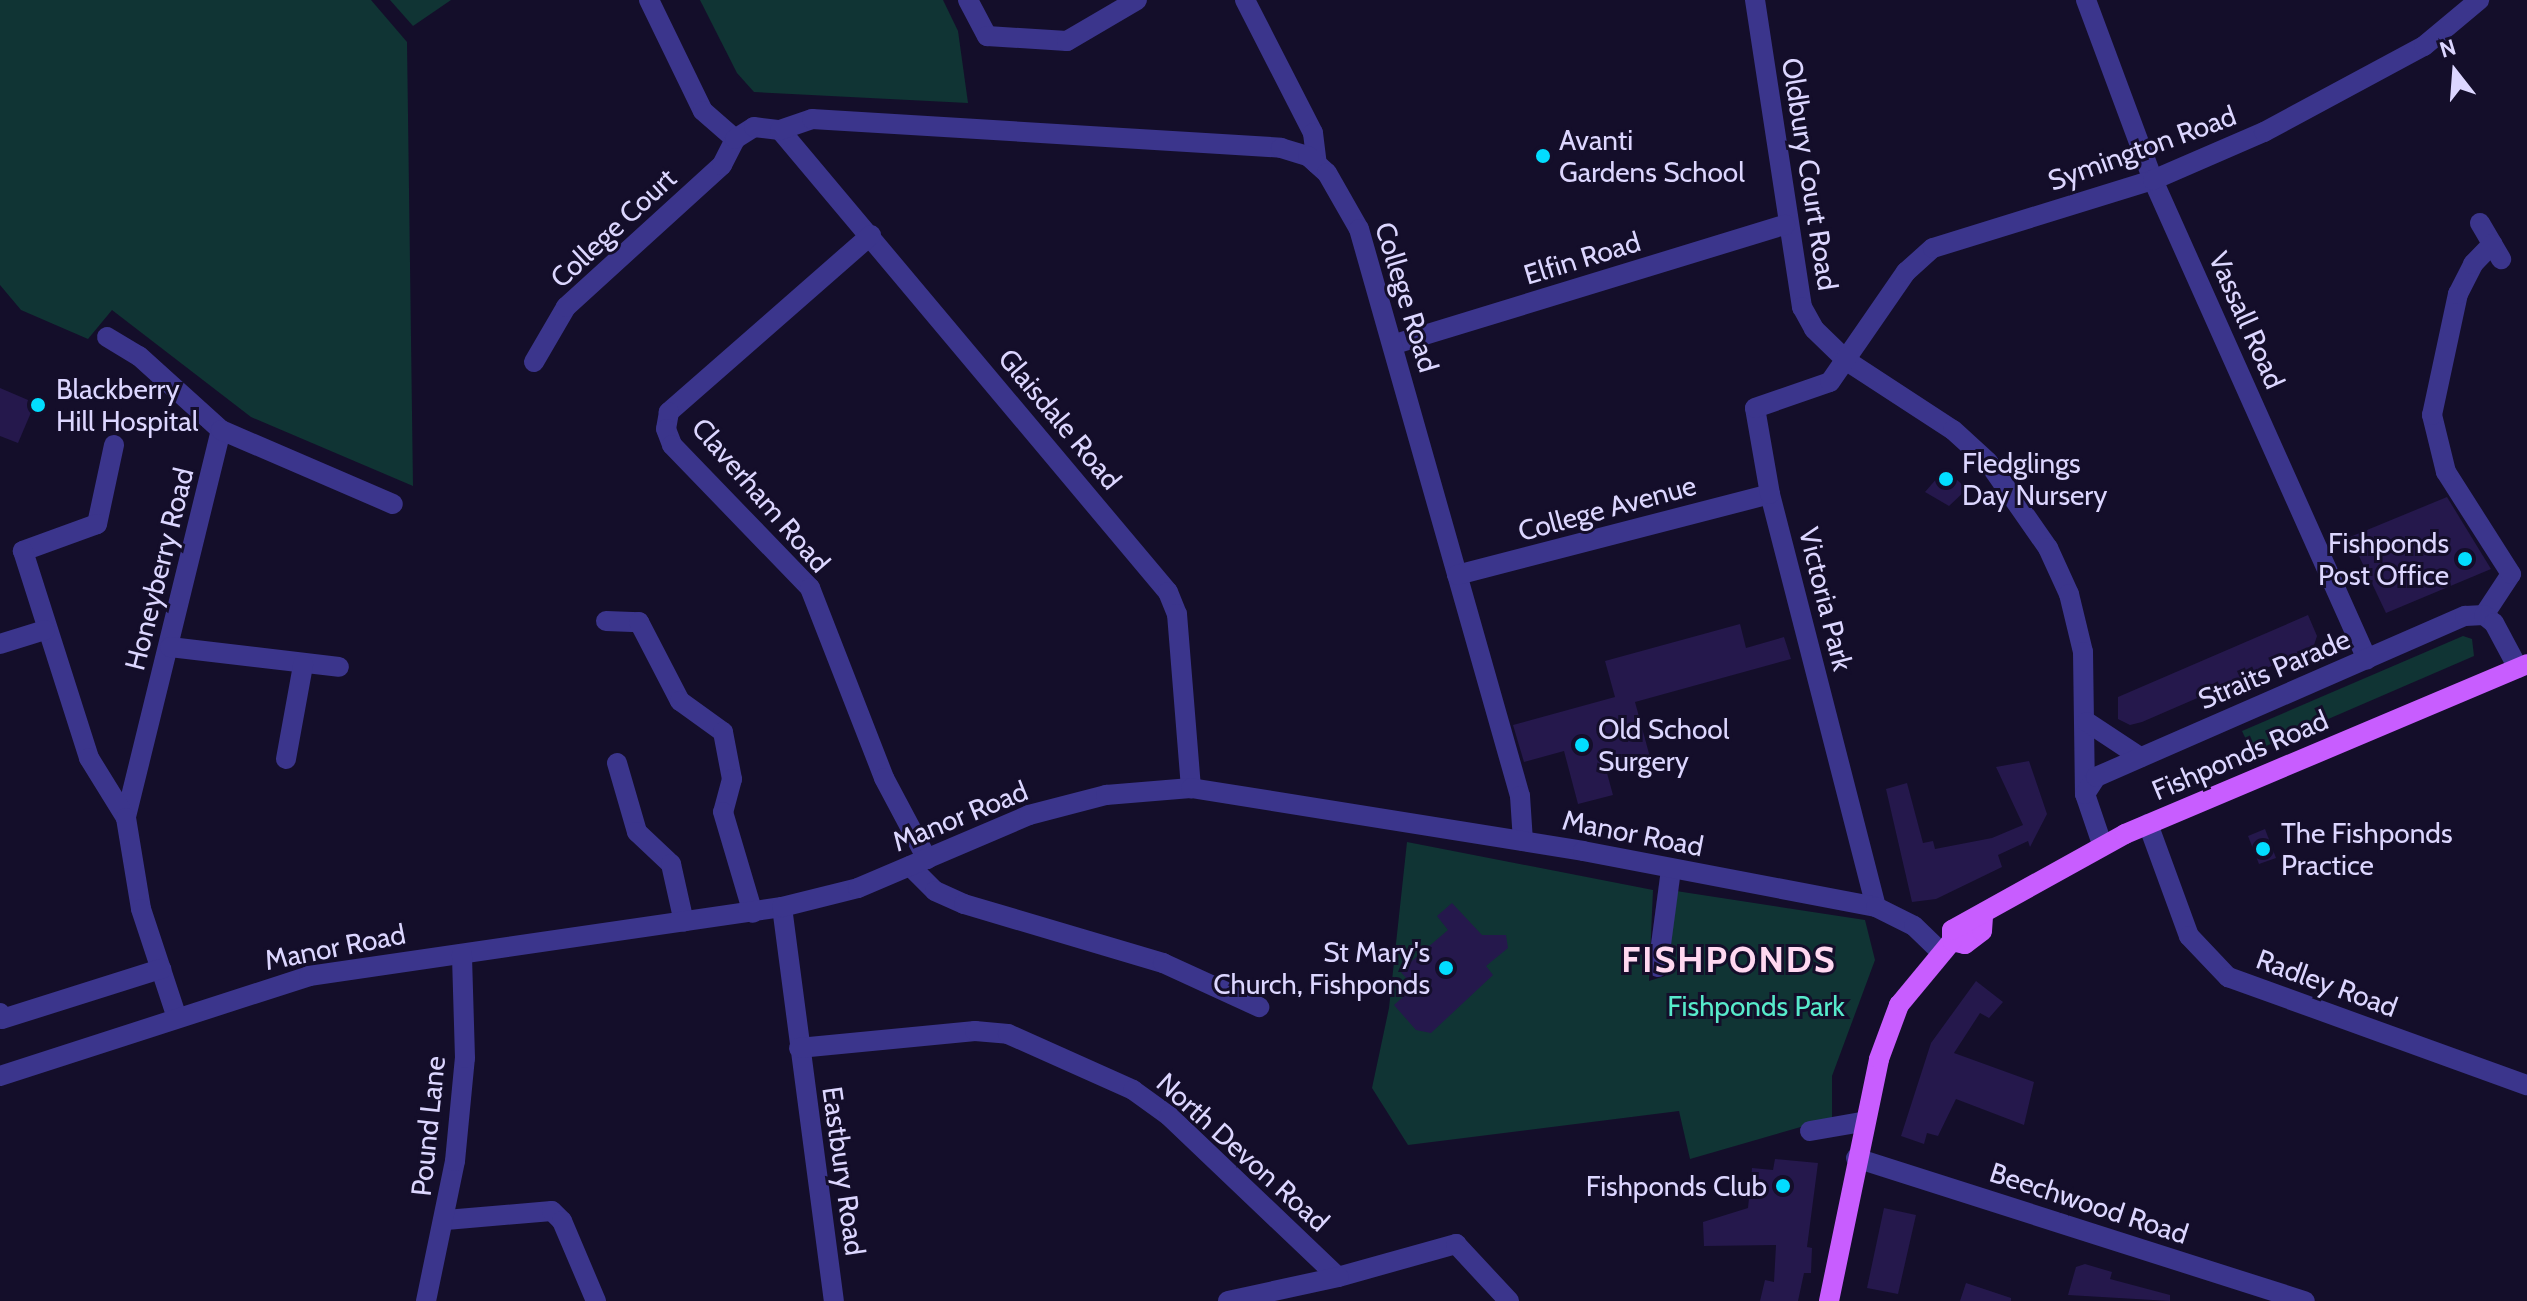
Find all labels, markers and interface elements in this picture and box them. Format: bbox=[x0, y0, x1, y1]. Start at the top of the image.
north arrow bbox=[2415, 32, 2495, 112]
text: N bbox=[2436, 33, 2459, 64]
street label: Oldbury Court Road bbox=[1775, 55, 1845, 293]
street label: Symington Road bbox=[2043, 98, 2241, 198]
place label: Avanti Gardens School bbox=[1559, 123, 1745, 189]
marker: Avanti Gardens School bbox=[1534, 147, 1552, 165]
street label: College Court bbox=[543, 161, 683, 295]
street label: College Road bbox=[1368, 218, 1446, 376]
street label: Elfin Road bbox=[1520, 224, 1644, 292]
street label: Vassall Road bbox=[2202, 246, 2292, 394]
street label: Glaisdale Road bbox=[992, 342, 1128, 496]
place label: Blackberry Hill Hospital bbox=[56, 372, 198, 438]
marker: Blackberry Hill Hospital bbox=[27, 394, 49, 416]
street label: Claverham Road bbox=[685, 411, 837, 579]
place label: Fledglings Day Nursery bbox=[1962, 446, 2107, 512]
street label: Honeyberry Road bbox=[118, 464, 200, 674]
street label: College Avenue bbox=[1514, 468, 1700, 548]
marker: Fledglings Day Nursery bbox=[1937, 470, 1955, 488]
street label: Victoria Park bbox=[1792, 524, 1860, 674]
place label: Fishponds Post Office bbox=[2318, 526, 2449, 592]
marker: Fishponds Post Office bbox=[2456, 550, 2474, 568]
street label: Straits Parade bbox=[2193, 622, 2355, 716]
street label: Fishponds Road bbox=[2147, 703, 2333, 807]
place label: Old School Surgery bbox=[1598, 712, 1729, 778]
marker: Old School Surgery bbox=[1573, 736, 1591, 754]
street label: Manor Road bbox=[887, 774, 1033, 858]
street label: Manor Road bbox=[1560, 803, 1706, 863]
place label: The Fishponds Practice bbox=[2281, 816, 2452, 882]
marker: The Fishponds Practice bbox=[2252, 838, 2274, 860]
street label: Manor Road bbox=[262, 917, 408, 977]
place label: St Mary's Church, Fishponds bbox=[1213, 935, 1430, 1001]
district label: FISHPONDS bbox=[1621, 938, 1837, 982]
street label: Radley Road bbox=[2252, 942, 2402, 1024]
marker: St Mary's Church, Fishponds bbox=[1437, 959, 1455, 977]
park label: Fishponds Park bbox=[1667, 989, 1845, 1023]
street label: Pound Lane bbox=[404, 1054, 452, 1198]
street label: North Devon Road bbox=[1150, 1066, 1336, 1238]
street label: Eastbury Road bbox=[816, 1084, 872, 1258]
street label: Beechwood Road bbox=[1986, 1155, 2192, 1251]
place label: Fishponds Club bbox=[1586, 1169, 1767, 1203]
marker: Fishponds Club bbox=[1774, 1177, 1792, 1195]

